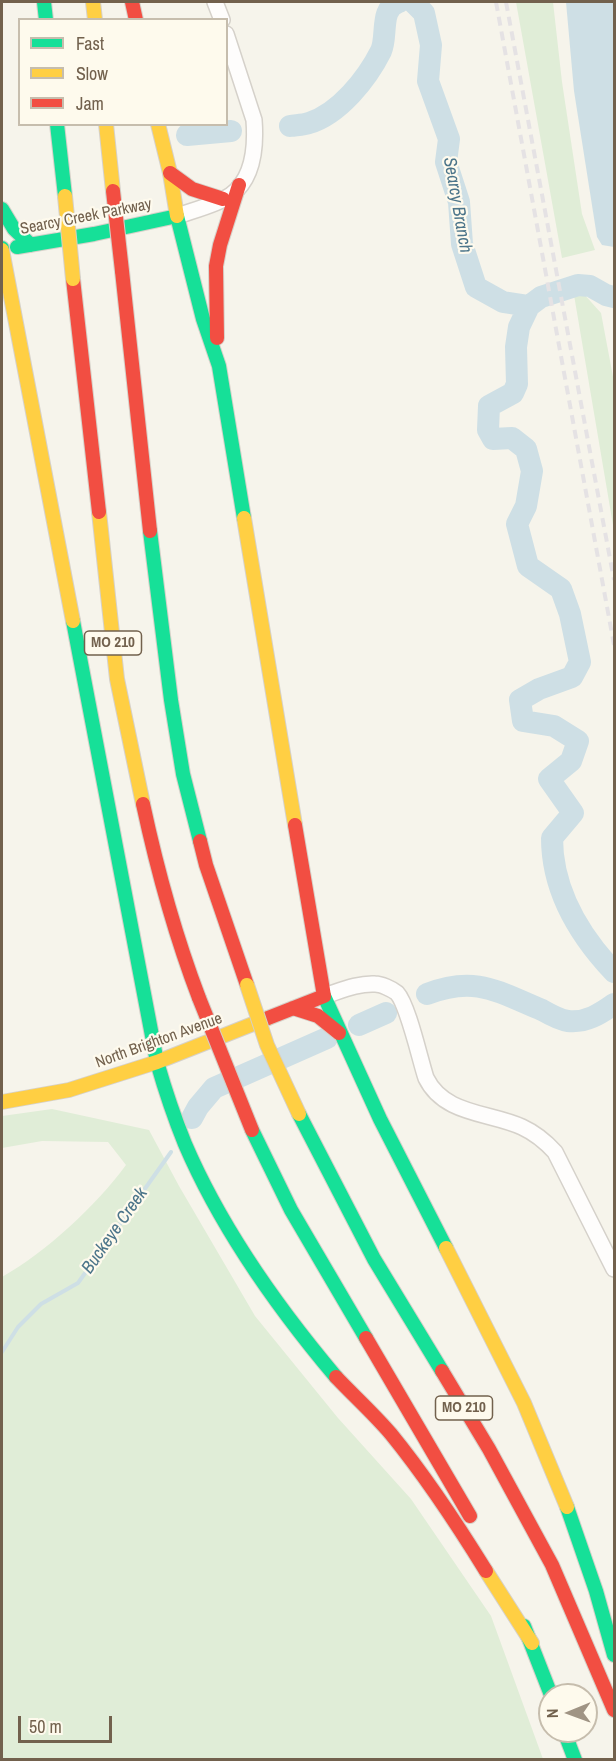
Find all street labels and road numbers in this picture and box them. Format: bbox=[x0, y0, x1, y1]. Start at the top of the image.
street label: Searcy Creek Parkway bbox=[19, 195, 153, 239]
road number: MO 210 bbox=[84, 631, 142, 655]
street label: North Brighton Avenue bbox=[93, 1009, 225, 1073]
road number: MO 210 bbox=[436, 1396, 492, 1420]

